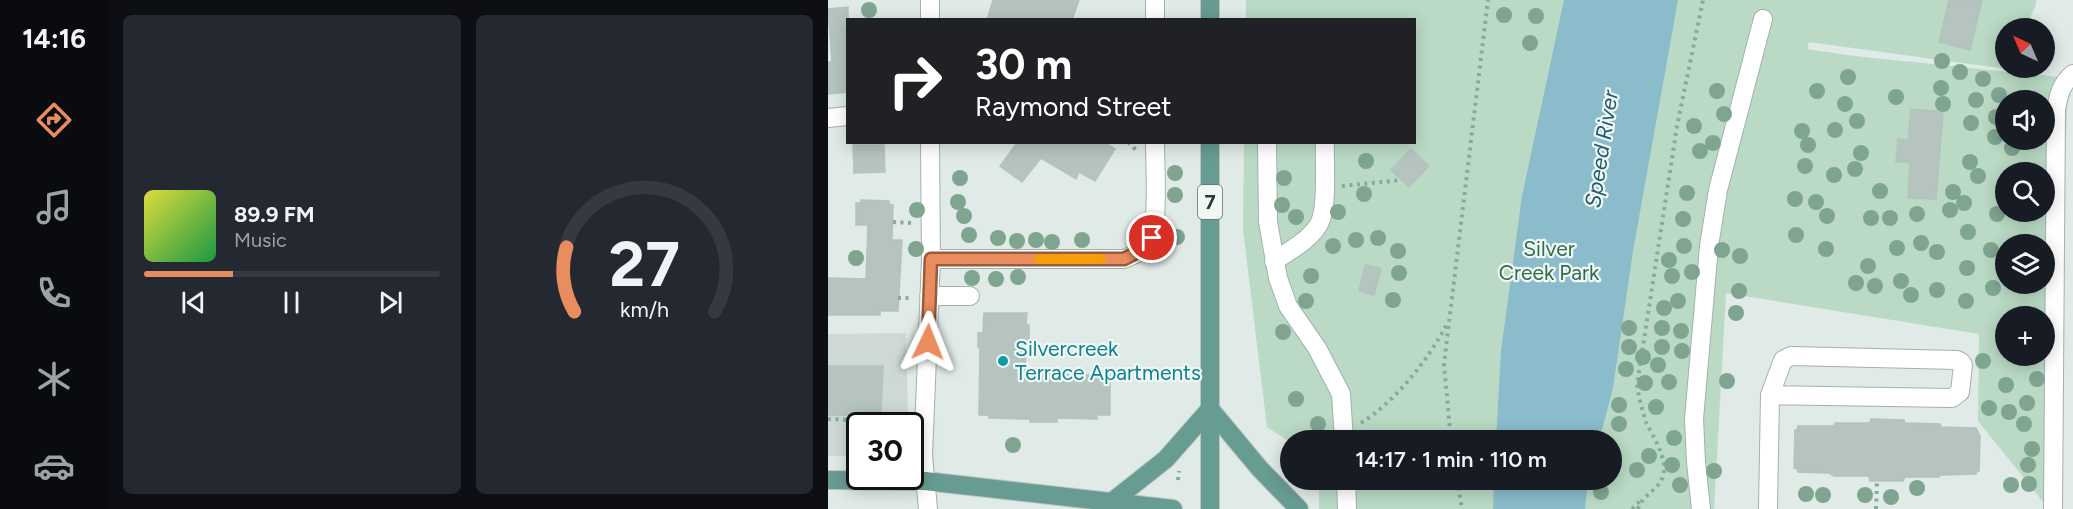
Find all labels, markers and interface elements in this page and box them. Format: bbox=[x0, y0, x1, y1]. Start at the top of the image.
north arrow bbox=[1995, 18, 2055, 78]
map controls bbox=[1995, 18, 2055, 366]
text: 14:16 bbox=[22, 22, 86, 55]
text: 30 m bbox=[975, 39, 1072, 90]
icon: right bbox=[876, 42, 954, 120]
water label: Speed River bbox=[1579, 87, 1624, 210]
text: Raymond Street bbox=[975, 90, 1171, 123]
button: sound bbox=[1995, 90, 2055, 150]
icon: directions bbox=[33, 99, 75, 141]
button: search bbox=[1995, 162, 2055, 222]
road number: 7 bbox=[1198, 185, 1222, 219]
icon: music bbox=[33, 186, 75, 228]
text: 89.9 FM bbox=[234, 201, 315, 228]
pin bbox=[1126, 212, 1177, 263]
icon: arrive bbox=[1135, 221, 1168, 254]
text: 27 bbox=[609, 227, 680, 302]
text: Music bbox=[234, 228, 287, 252]
button: layers bbox=[1995, 234, 2055, 294]
park label: Silver Creek Park bbox=[1499, 236, 1600, 285]
icon: phone bbox=[33, 272, 75, 314]
icon: previous bbox=[177, 286, 210, 319]
icon: pause bbox=[275, 286, 308, 319]
icon: next bbox=[374, 286, 407, 319]
text: km/h bbox=[620, 297, 669, 322]
button: + bbox=[1995, 306, 2055, 366]
position arrow bbox=[896, 310, 960, 374]
place label: Silvercreek Terrace Apartments bbox=[1015, 336, 1201, 385]
marker: Silvercreek Terrace Apartments bbox=[996, 354, 1010, 368]
icon: climate bbox=[33, 358, 75, 400]
speed limit sign: 30 bbox=[846, 412, 924, 490]
icon: car bbox=[33, 445, 75, 487]
text: 14:17 · 1 min · 110 m bbox=[1355, 446, 1547, 473]

